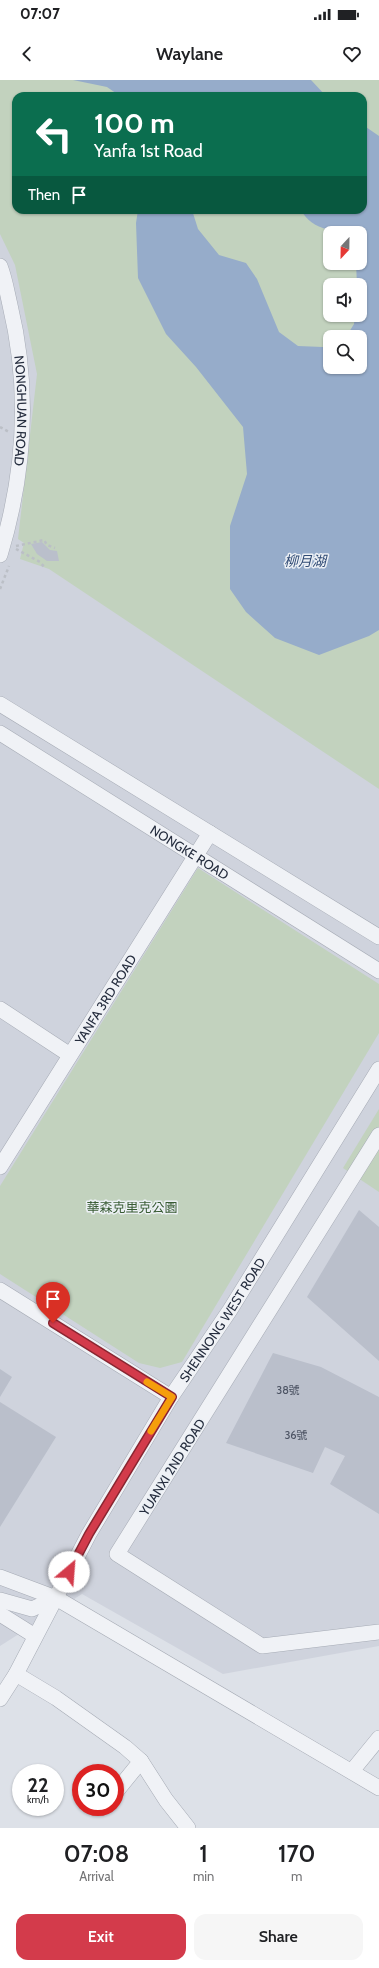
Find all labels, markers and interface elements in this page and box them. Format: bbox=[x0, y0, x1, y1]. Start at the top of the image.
text: 07:07 bbox=[20, 5, 60, 23]
icon: back bbox=[16, 43, 38, 65]
text: Waylane bbox=[156, 43, 223, 65]
icon: heart bbox=[341, 43, 363, 65]
text: 100 m bbox=[94, 106, 175, 140]
icon: left bbox=[28, 108, 80, 160]
text: Yanfa 1st Road bbox=[94, 140, 203, 162]
icon: arrive bbox=[68, 184, 90, 206]
text: Then bbox=[28, 186, 60, 204]
north arrow bbox=[323, 226, 367, 270]
map controls bbox=[323, 226, 367, 374]
button: sound bbox=[323, 278, 367, 322]
button: search bbox=[323, 330, 367, 374]
street label: NONGHUAN ROAD bbox=[11, 355, 30, 467]
water label: 柳月湖 bbox=[284, 552, 328, 570]
street label: NONGKE ROAD bbox=[147, 821, 232, 883]
street label: YANFA 3RD ROAD bbox=[71, 951, 140, 1048]
park label: 華森克里克公園 bbox=[86, 1199, 178, 1215]
street label: SHENNONG WEST ROAD bbox=[176, 1254, 269, 1385]
pin bbox=[36, 1282, 70, 1323]
icon: arrive bbox=[42, 1288, 64, 1310]
house number: 38號 bbox=[276, 1383, 300, 1397]
street label: YUANXI 2ND ROAD bbox=[135, 1416, 208, 1519]
house number: 36號 bbox=[284, 1428, 308, 1442]
position arrow bbox=[48, 1551, 90, 1593]
speed limit sign: 30 bbox=[72, 1764, 124, 1816]
text: 22 bbox=[27, 1773, 49, 1797]
text: km/h bbox=[27, 1793, 49, 1806]
text: 07:08 bbox=[64, 1839, 129, 1868]
text: 1 bbox=[199, 1839, 208, 1868]
text: 170 bbox=[278, 1839, 315, 1868]
text: Arrival bbox=[79, 1868, 114, 1884]
text: min bbox=[193, 1868, 214, 1884]
text: m bbox=[291, 1868, 302, 1884]
button: Exit bbox=[16, 1914, 186, 1960]
button: Share bbox=[194, 1914, 363, 1960]

